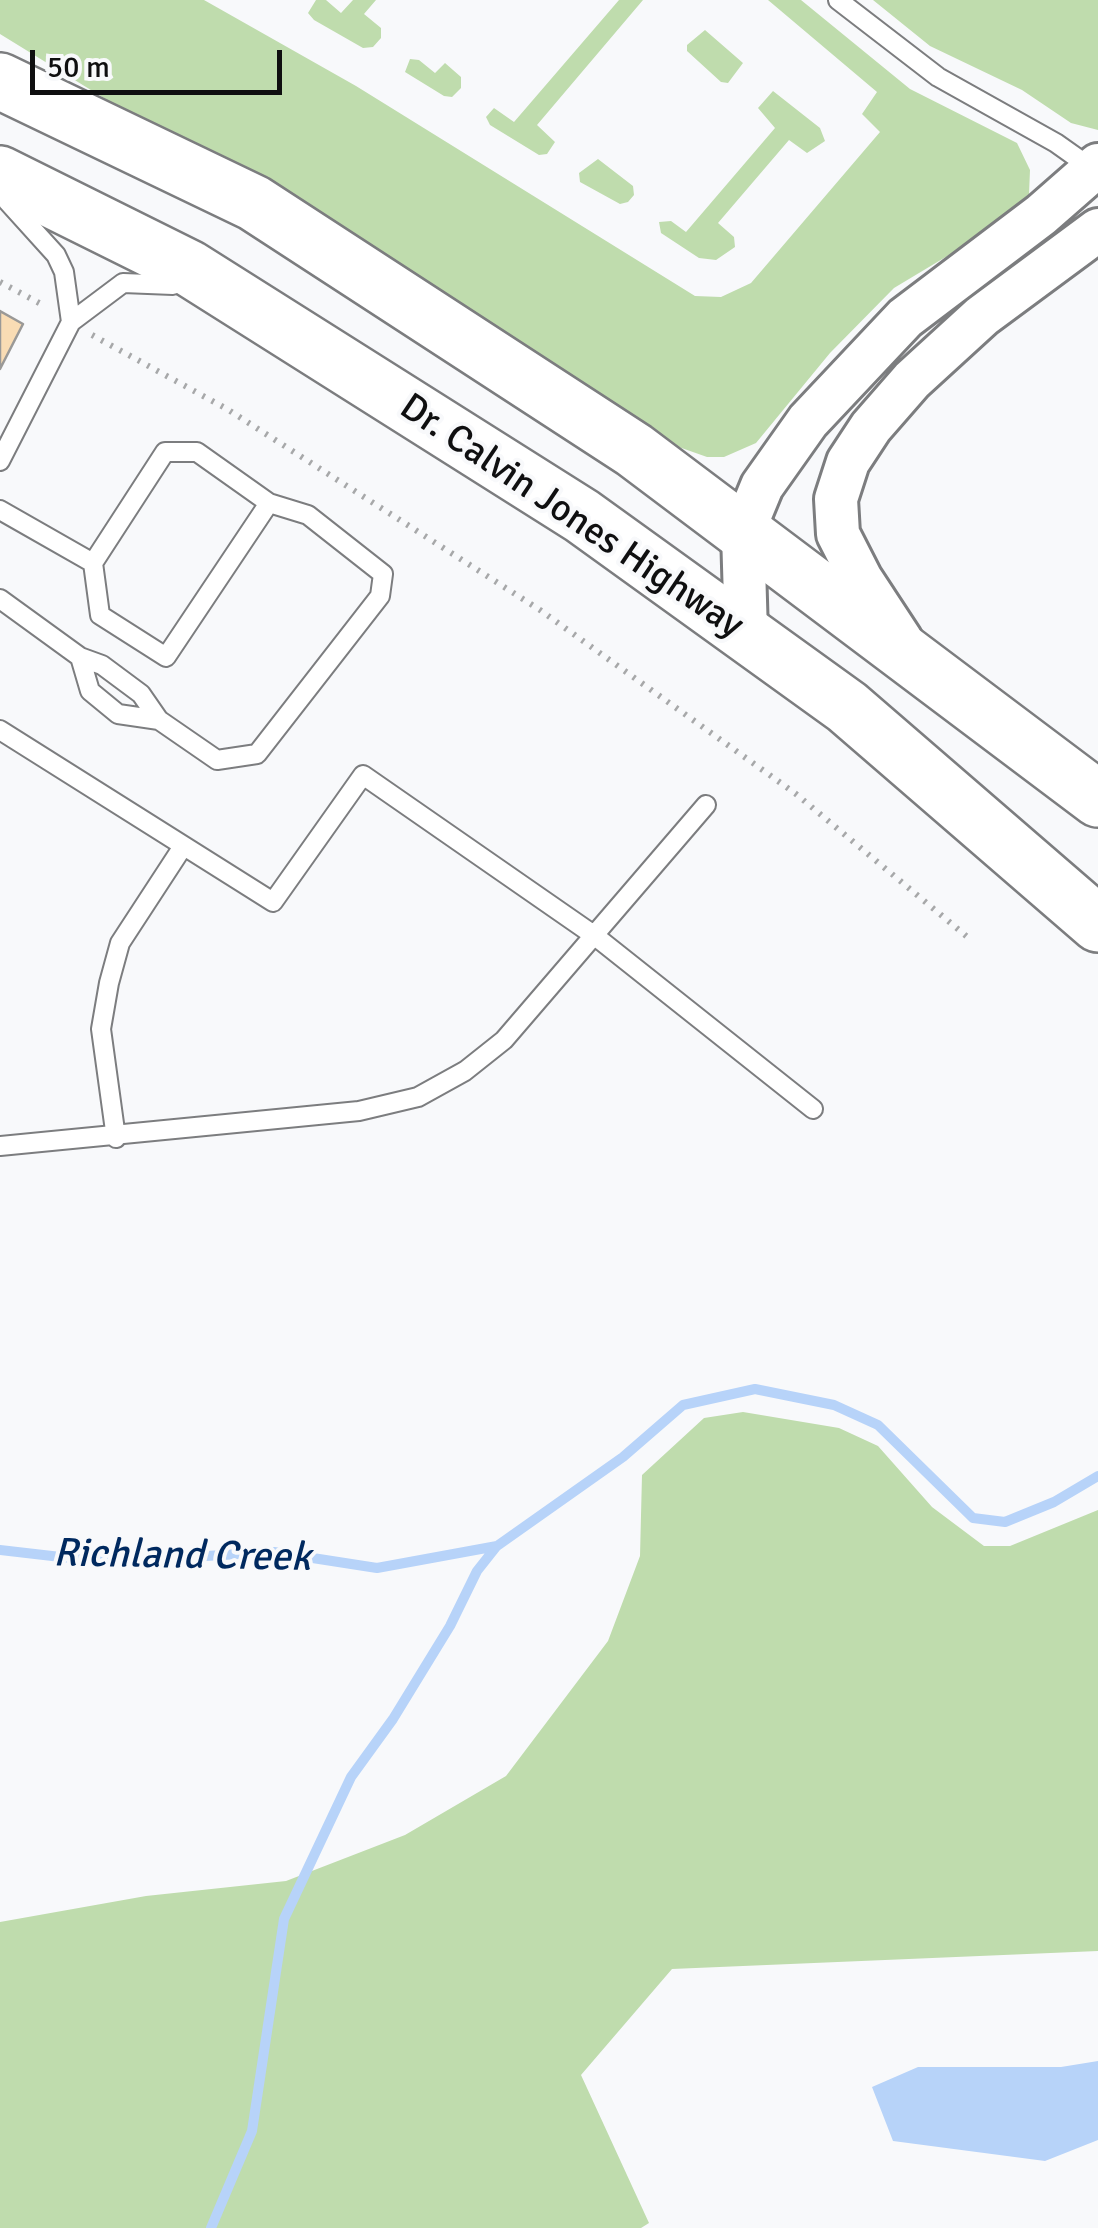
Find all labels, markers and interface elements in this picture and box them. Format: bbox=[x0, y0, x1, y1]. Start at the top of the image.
scale bar bbox=[35, 30, 288, 92]
text: 50 m bbox=[47, 49, 110, 86]
street label: Dr. Calvin Jones Highway bbox=[391, 385, 751, 649]
water label: Richland Creek bbox=[53, 1531, 311, 1583]

